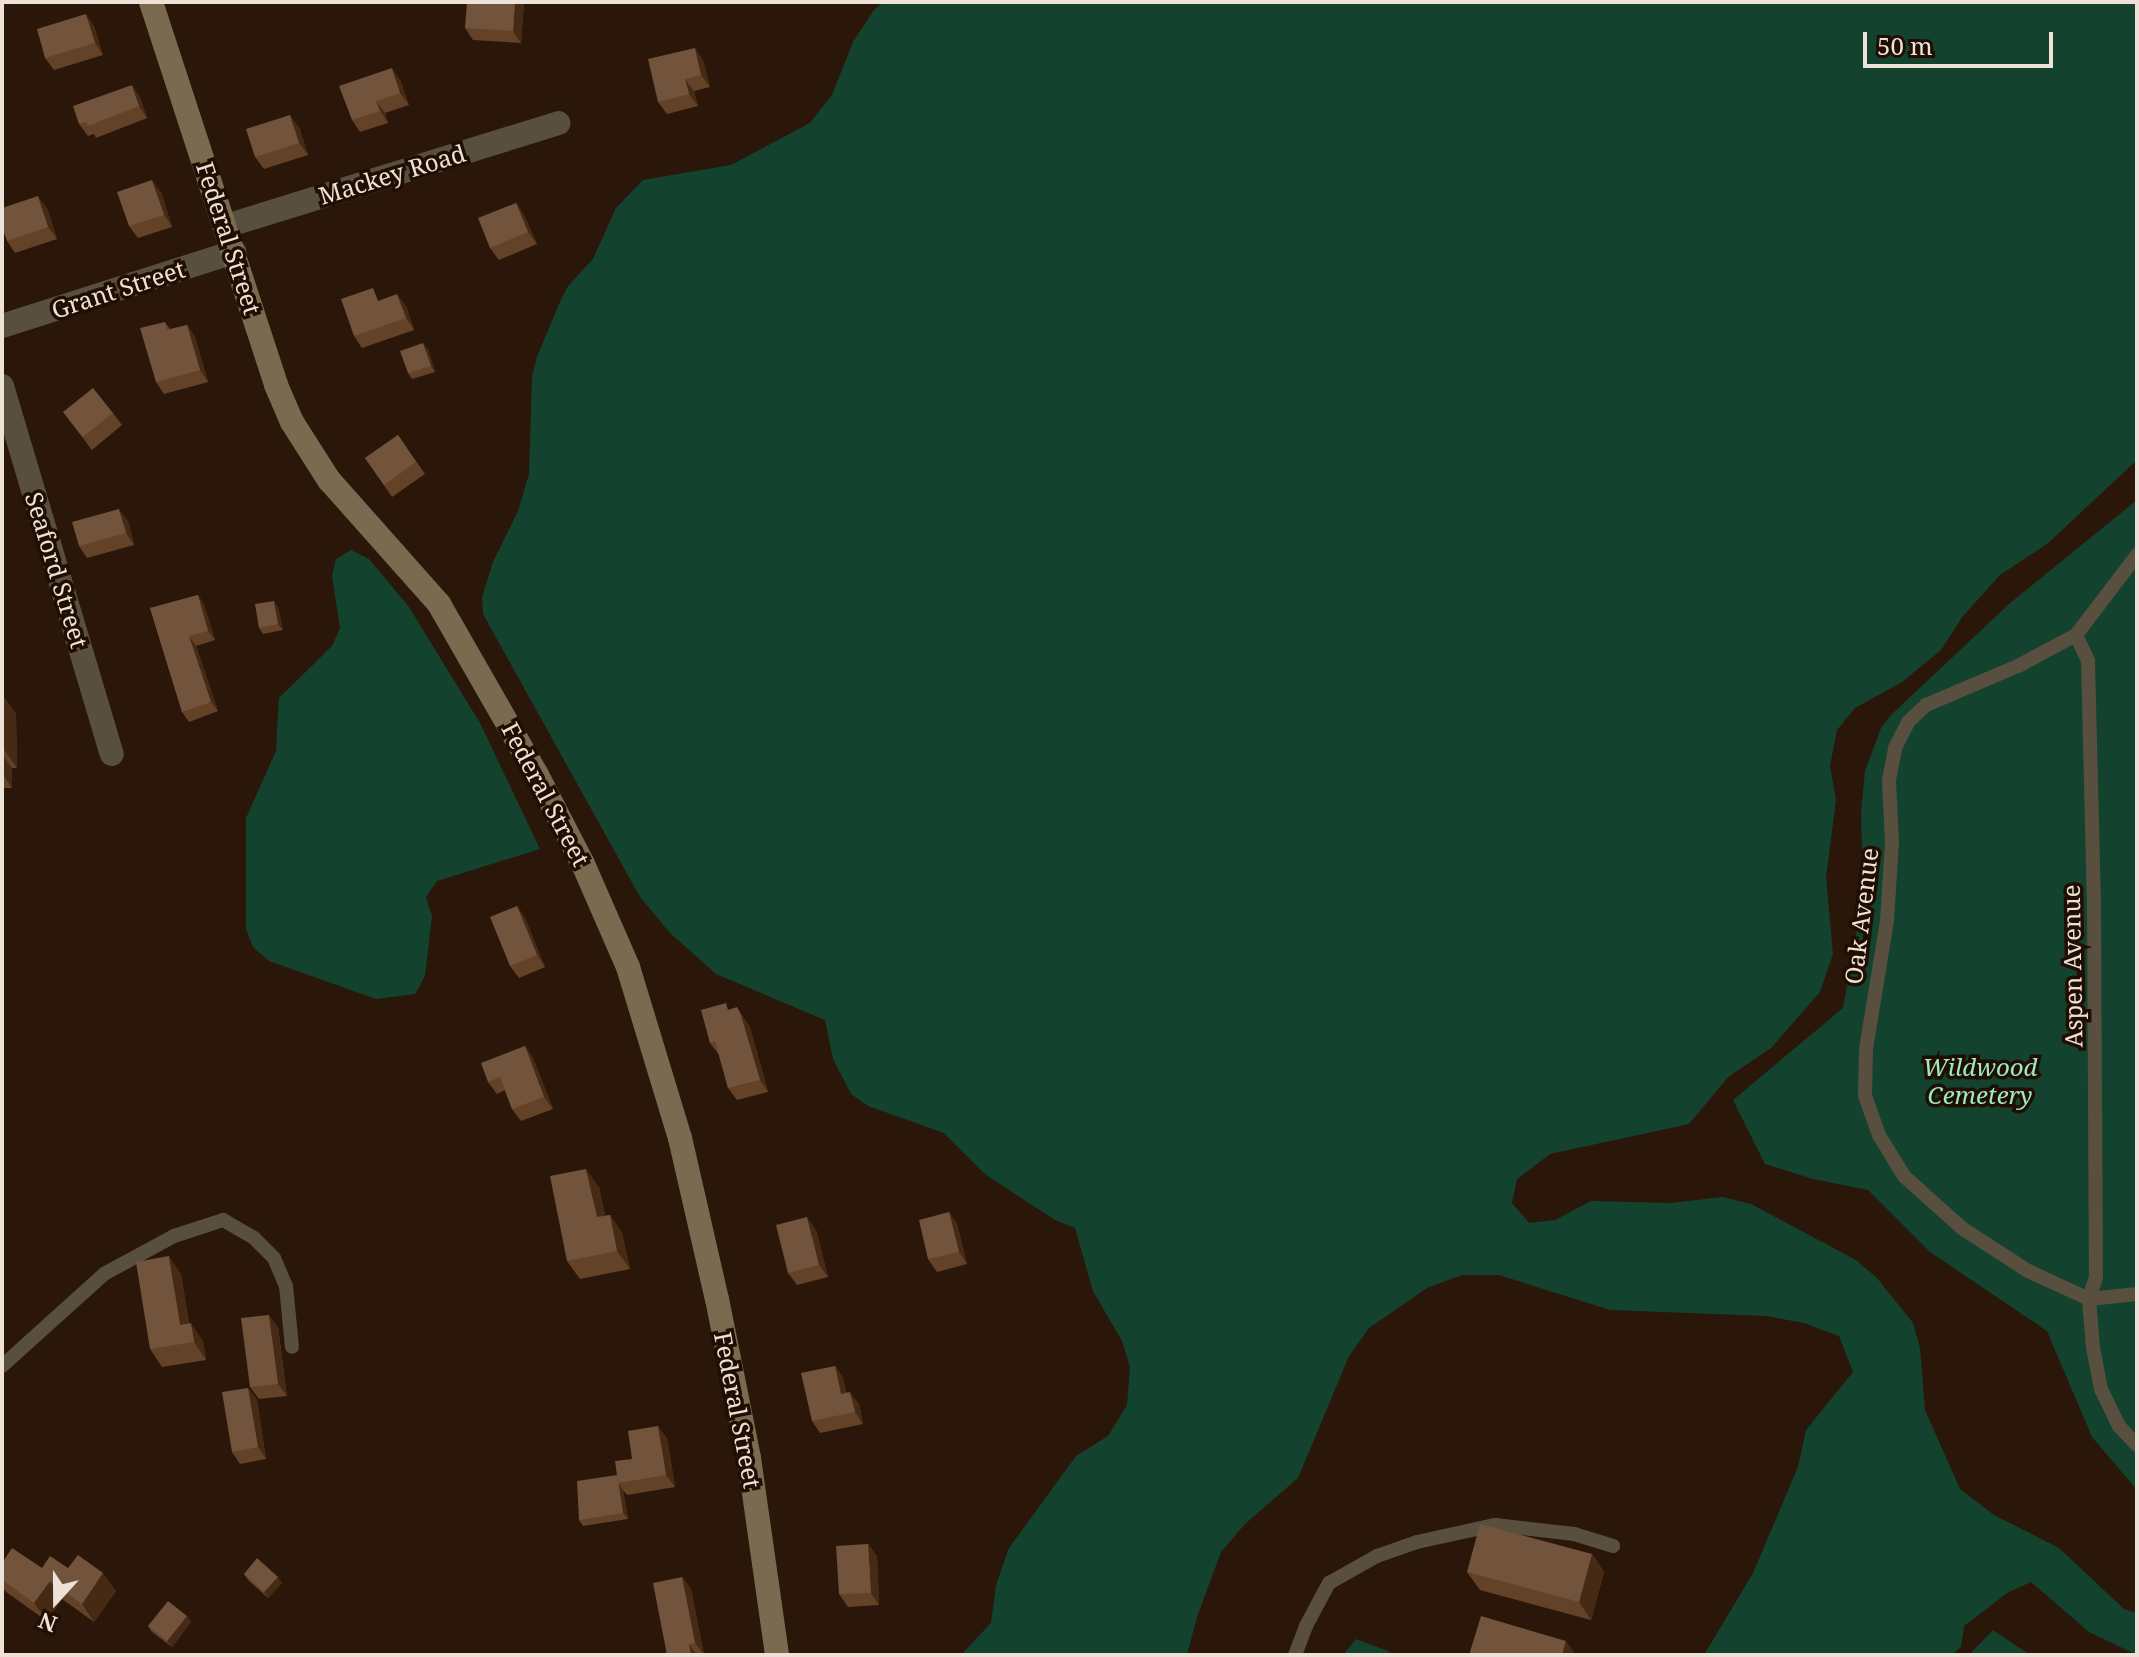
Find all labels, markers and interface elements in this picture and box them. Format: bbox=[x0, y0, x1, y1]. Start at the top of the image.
scale bar bbox=[1867, 16, 2057, 66]
text: 50 m bbox=[1877, 29, 1933, 62]
street label: Mackey Road bbox=[315, 138, 469, 210]
street label: Federal Street bbox=[191, 158, 267, 318]
street label: Grant Street bbox=[48, 254, 188, 324]
street label: Seaford Street bbox=[20, 489, 94, 651]
street label: Federal Street bbox=[496, 717, 596, 871]
street label: Oak Avenue bbox=[1838, 846, 1884, 986]
street label: Aspen Avenue bbox=[2056, 884, 2088, 1048]
park label: Wildwood Cemetery bbox=[1923, 1053, 2037, 1109]
street label: Federal Street bbox=[709, 1329, 767, 1491]
north arrow bbox=[16, 1561, 96, 1641]
text: N bbox=[34, 1606, 61, 1641]

